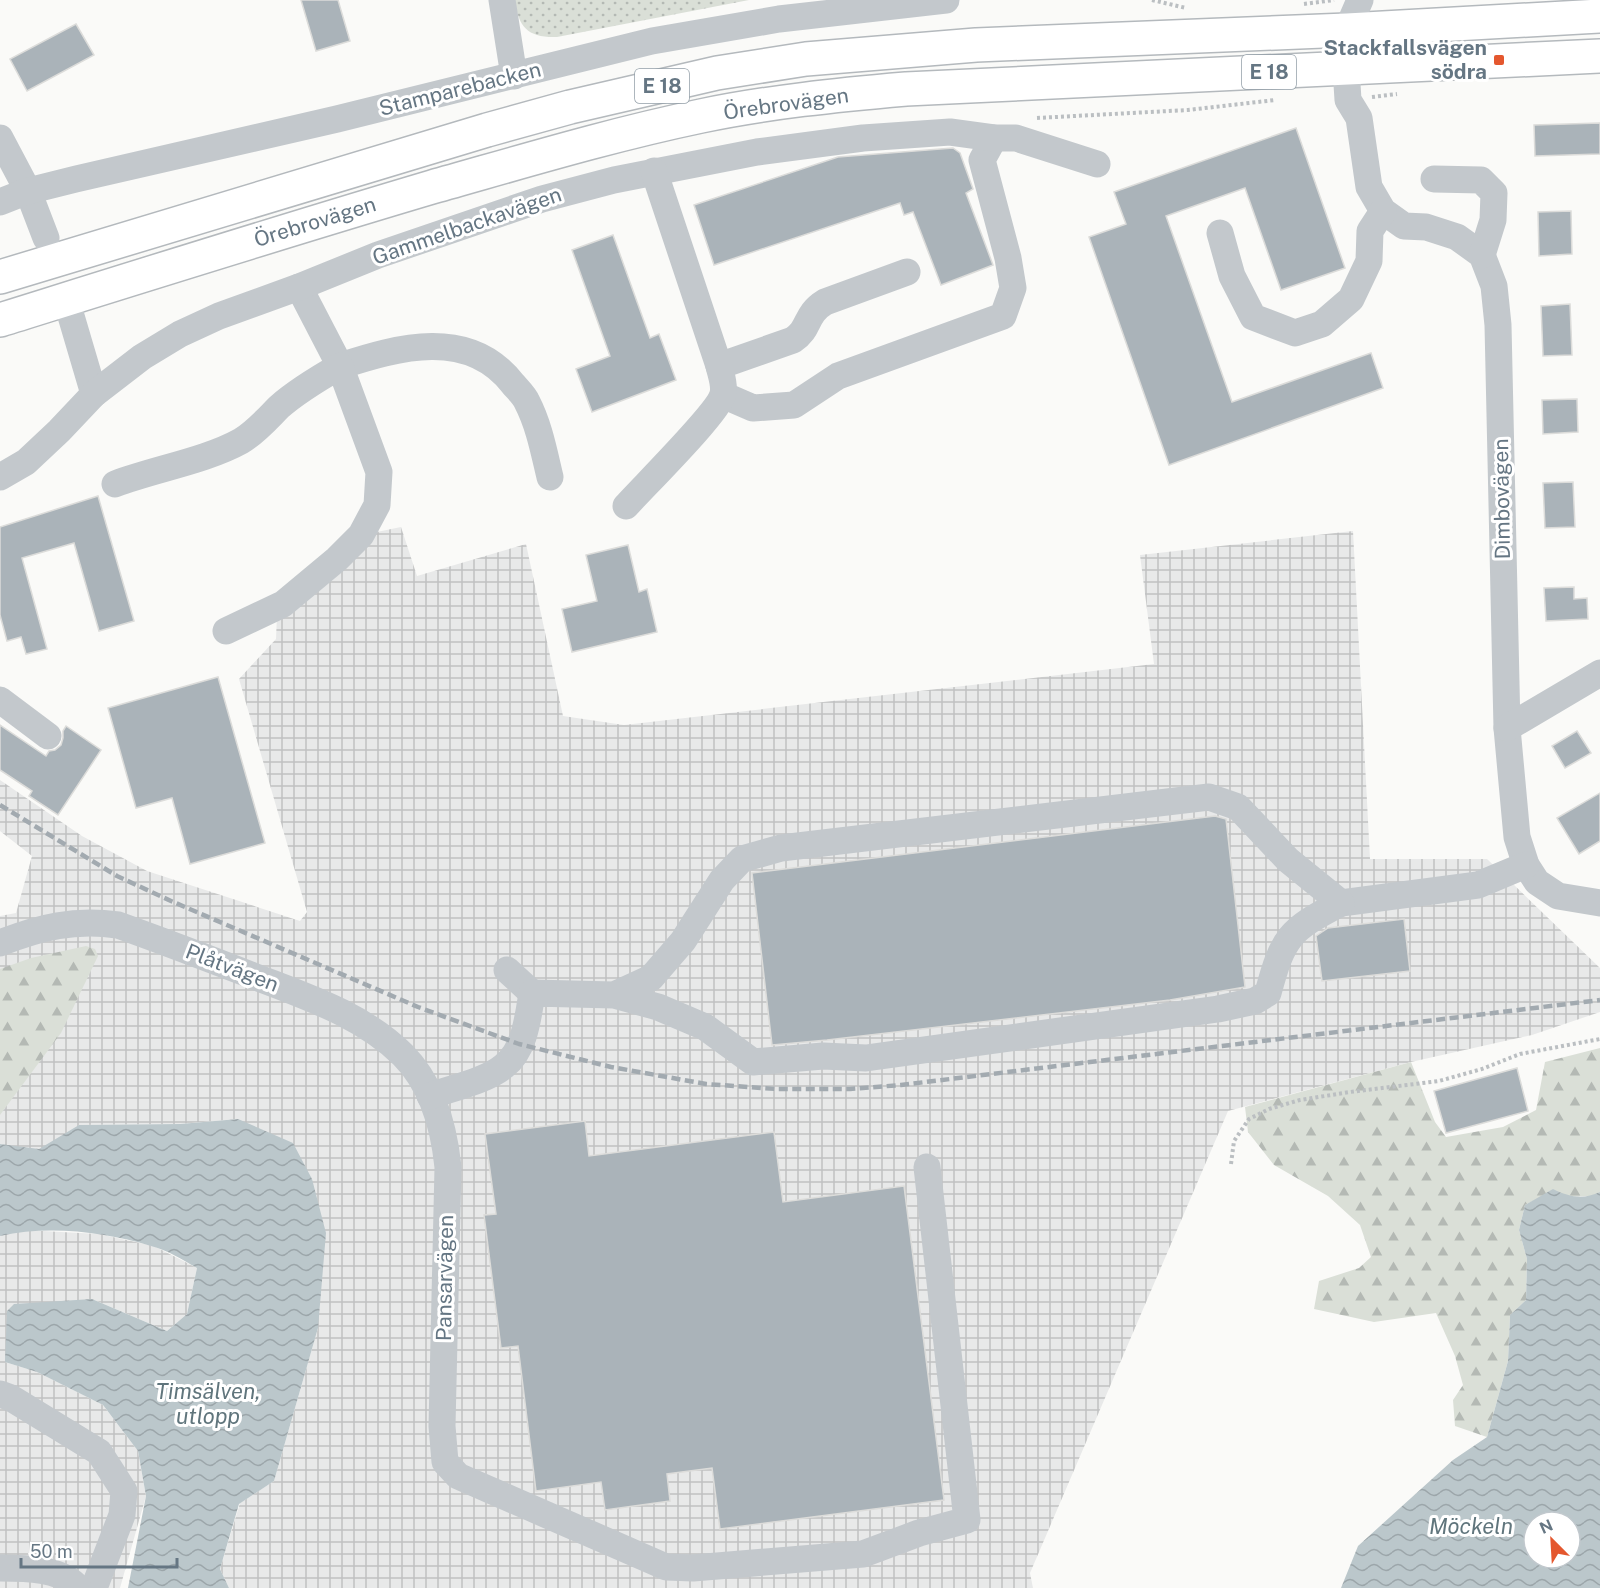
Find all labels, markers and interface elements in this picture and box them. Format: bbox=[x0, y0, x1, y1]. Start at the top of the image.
place label: Stackfallsvägen södra bbox=[1324, 35, 1487, 84]
marker: Stackfallsvägen södra bbox=[1492, 53, 1506, 67]
road number: E 18 bbox=[1242, 55, 1296, 89]
street label: Stamparebacken bbox=[376, 56, 543, 121]
road number: E 18 bbox=[635, 69, 689, 103]
street label: Örebrovägen bbox=[722, 82, 850, 125]
street label: Gammelbackavägen bbox=[369, 181, 565, 270]
street label: Örebrovägen bbox=[251, 191, 379, 252]
street label: Dimbovägen bbox=[1488, 438, 1515, 560]
street label: Plåtvägen bbox=[182, 938, 282, 997]
street label: Pansarvägen bbox=[431, 1215, 458, 1341]
water label: Timsälven, utlopp bbox=[156, 1378, 260, 1429]
north arrow bbox=[1522, 1510, 1582, 1570]
water label: Möckeln bbox=[1429, 1513, 1513, 1539]
text: N bbox=[1537, 1516, 1556, 1538]
scale bar bbox=[21, 1531, 177, 1569]
text: 50 m bbox=[30, 1541, 73, 1562]

